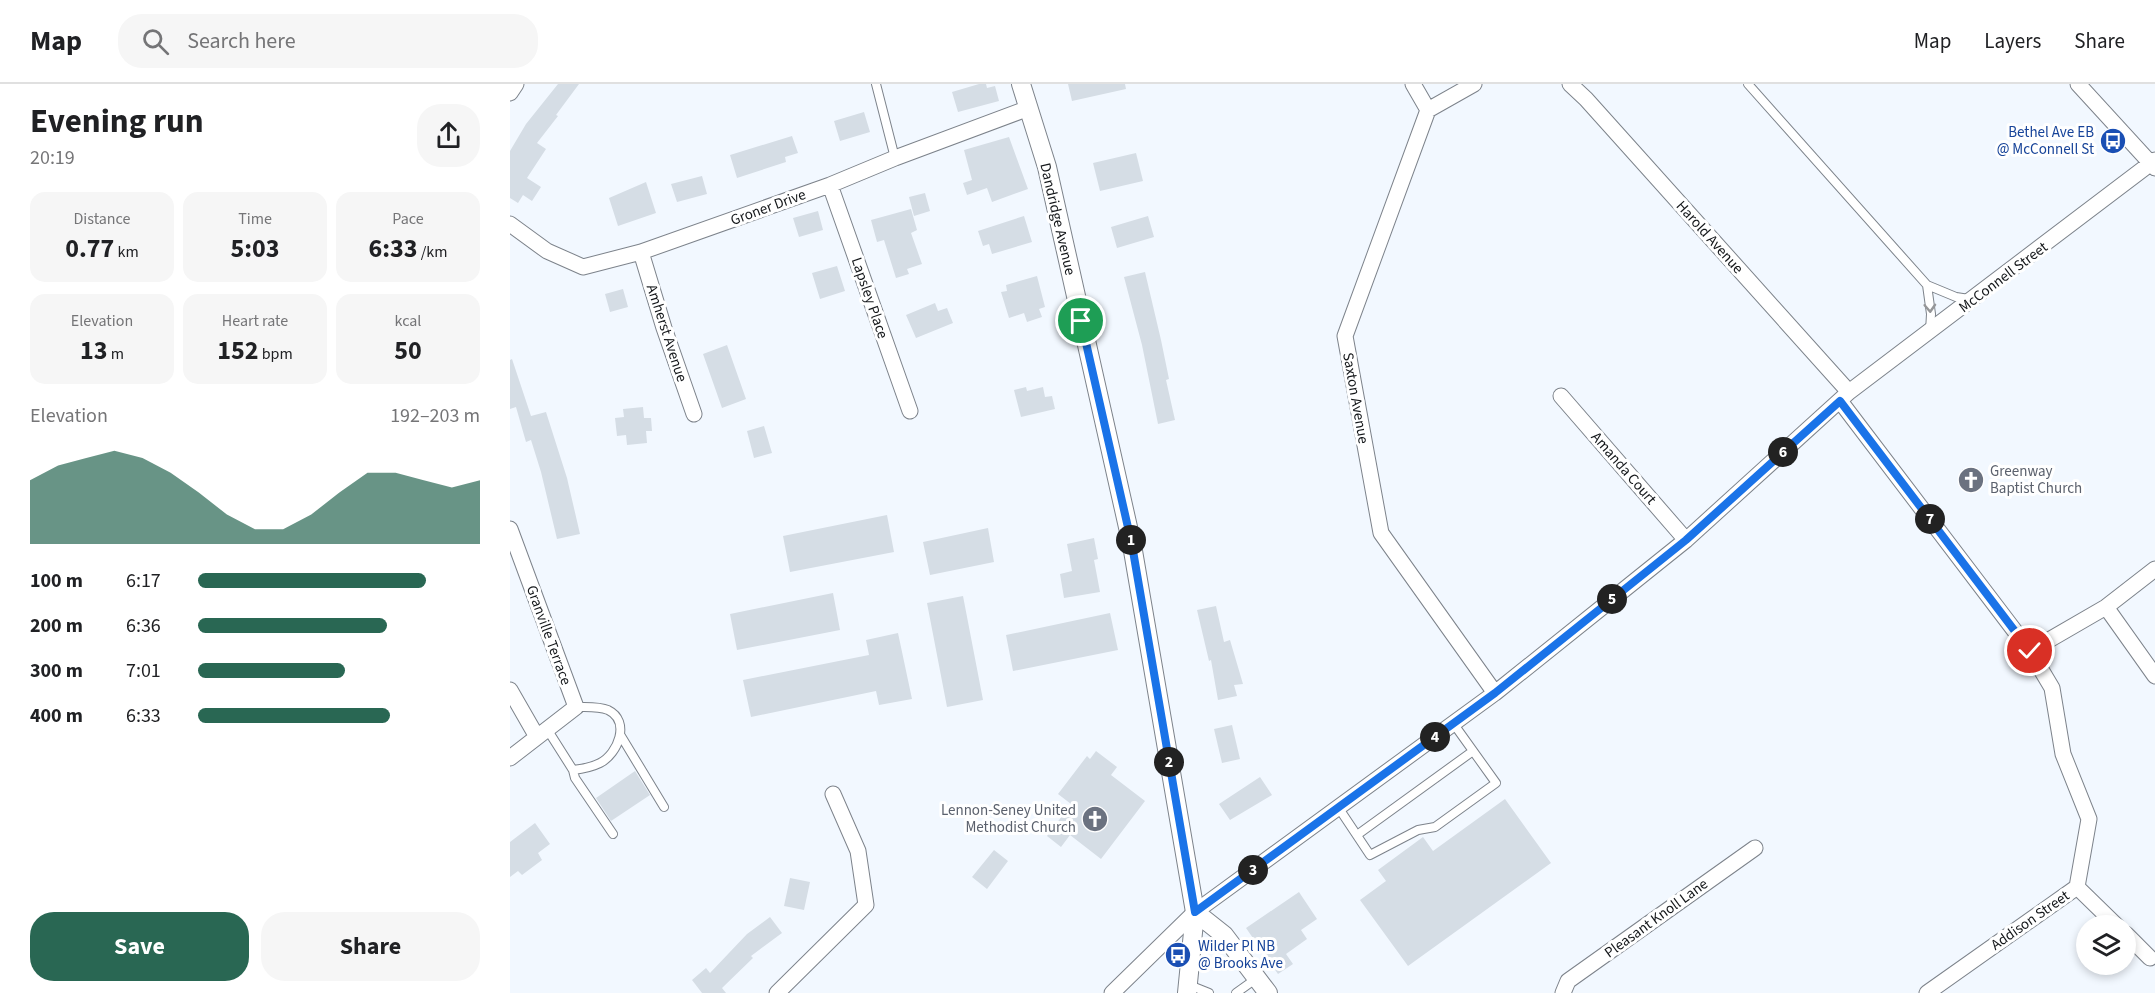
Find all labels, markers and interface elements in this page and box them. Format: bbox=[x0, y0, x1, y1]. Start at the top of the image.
search box bbox=[118, 14, 538, 68]
text: Map bbox=[30, 21, 82, 61]
icon: search bbox=[139, 25, 172, 58]
text: Search here bbox=[187, 25, 296, 57]
text: Map bbox=[1914, 26, 1951, 56]
text: Layers bbox=[1984, 26, 2041, 56]
text: Share bbox=[2074, 26, 2125, 56]
text: Evening run bbox=[30, 98, 204, 145]
button: share bbox=[417, 104, 480, 167]
place label: Bethel Ave EB @ McConnell St bbox=[1997, 122, 2094, 160]
bus stop icon: Bethel Ave EB @ McConnell St bbox=[2098, 126, 2128, 156]
text: 20:19 bbox=[30, 144, 75, 172]
street label: Dandridge Avenue bbox=[1034, 161, 1081, 277]
street label: Groner Drive bbox=[728, 184, 809, 231]
street label: Harold Avenue bbox=[1671, 196, 1748, 279]
text: Distance bbox=[74, 208, 130, 230]
text: Time bbox=[238, 208, 272, 230]
text: Pace bbox=[392, 208, 424, 230]
text: 0.77 bbox=[65, 230, 114, 267]
text: 5:03 bbox=[231, 230, 279, 267]
text: 6:33 bbox=[369, 230, 418, 267]
street label: McConnell Street bbox=[1954, 237, 2052, 318]
text: km bbox=[114, 241, 139, 263]
text: /km bbox=[418, 241, 447, 263]
street label: Lapsley Place bbox=[846, 255, 893, 342]
street label: Amherst Avenue bbox=[641, 282, 692, 385]
pin bbox=[1055, 295, 1106, 346]
icon: arrive bbox=[1064, 304, 1097, 337]
one-way arrow bbox=[1923, 304, 1936, 313]
text: Elevation bbox=[71, 310, 133, 332]
text: Heart rate bbox=[222, 310, 288, 332]
text: kcal bbox=[395, 310, 421, 332]
text: 13 bbox=[80, 332, 108, 369]
text: 152 bbox=[217, 332, 258, 369]
text: 50 bbox=[394, 332, 422, 369]
text: m bbox=[108, 343, 124, 365]
text: bpm bbox=[258, 343, 293, 365]
street label: Saxton Avenue bbox=[1337, 351, 1374, 445]
text: Elevation bbox=[30, 402, 108, 430]
text: 192–203 m bbox=[390, 402, 480, 430]
street label: Amanda Court bbox=[1586, 427, 1661, 509]
pin: 6 bbox=[1768, 437, 1798, 467]
text: 6 bbox=[1779, 441, 1787, 463]
place label: Greenway Baptist Church bbox=[1990, 461, 2082, 499]
church icon: Greenway Baptist Church bbox=[1956, 465, 1986, 495]
pin: 7 bbox=[1915, 504, 1945, 534]
text: 7 bbox=[1926, 508, 1934, 530]
pin: 1 bbox=[1116, 525, 1146, 555]
text: 1 bbox=[1127, 529, 1135, 551]
text: 100 m bbox=[30, 567, 83, 595]
text: 6:17 bbox=[126, 567, 161, 595]
street label: Granville Terrace bbox=[521, 582, 576, 688]
pin: 5 bbox=[1597, 584, 1627, 614]
text: 5 bbox=[1608, 588, 1616, 610]
text: 200 m bbox=[30, 612, 83, 640]
text: 6:36 bbox=[126, 612, 161, 640]
pin bbox=[2004, 625, 2055, 676]
icon: check bbox=[2013, 634, 2046, 667]
text: 300 m bbox=[30, 657, 83, 685]
text: 7:01 bbox=[126, 657, 161, 685]
text: 400 m bbox=[30, 702, 83, 730]
text: 6:33 bbox=[126, 702, 161, 730]
pin: 4 bbox=[1420, 722, 1450, 752]
text: 4 bbox=[1431, 726, 1439, 748]
pin: 2 bbox=[1154, 747, 1184, 777]
text: 2 bbox=[1165, 751, 1173, 773]
place label: Lennon-Seney United Methodist Church bbox=[941, 800, 1076, 838]
church icon: Lennon-Seney United Methodist Church bbox=[1080, 804, 1110, 834]
pin: 3 bbox=[1238, 855, 1268, 885]
text: 3 bbox=[1249, 859, 1257, 881]
street label: Pleasant Knoll Lane bbox=[1600, 874, 1712, 963]
street label: Addison Street bbox=[1987, 886, 2074, 955]
button: Save bbox=[30, 912, 249, 981]
button: Share bbox=[261, 912, 480, 981]
map controls bbox=[2076, 915, 2136, 975]
button: layers bbox=[2076, 915, 2136, 975]
place label: Wilder Pl NB @ Brooks Ave bbox=[1198, 936, 1283, 974]
bus stop icon: Wilder Pl NB @ Brooks Ave bbox=[1163, 940, 1193, 970]

